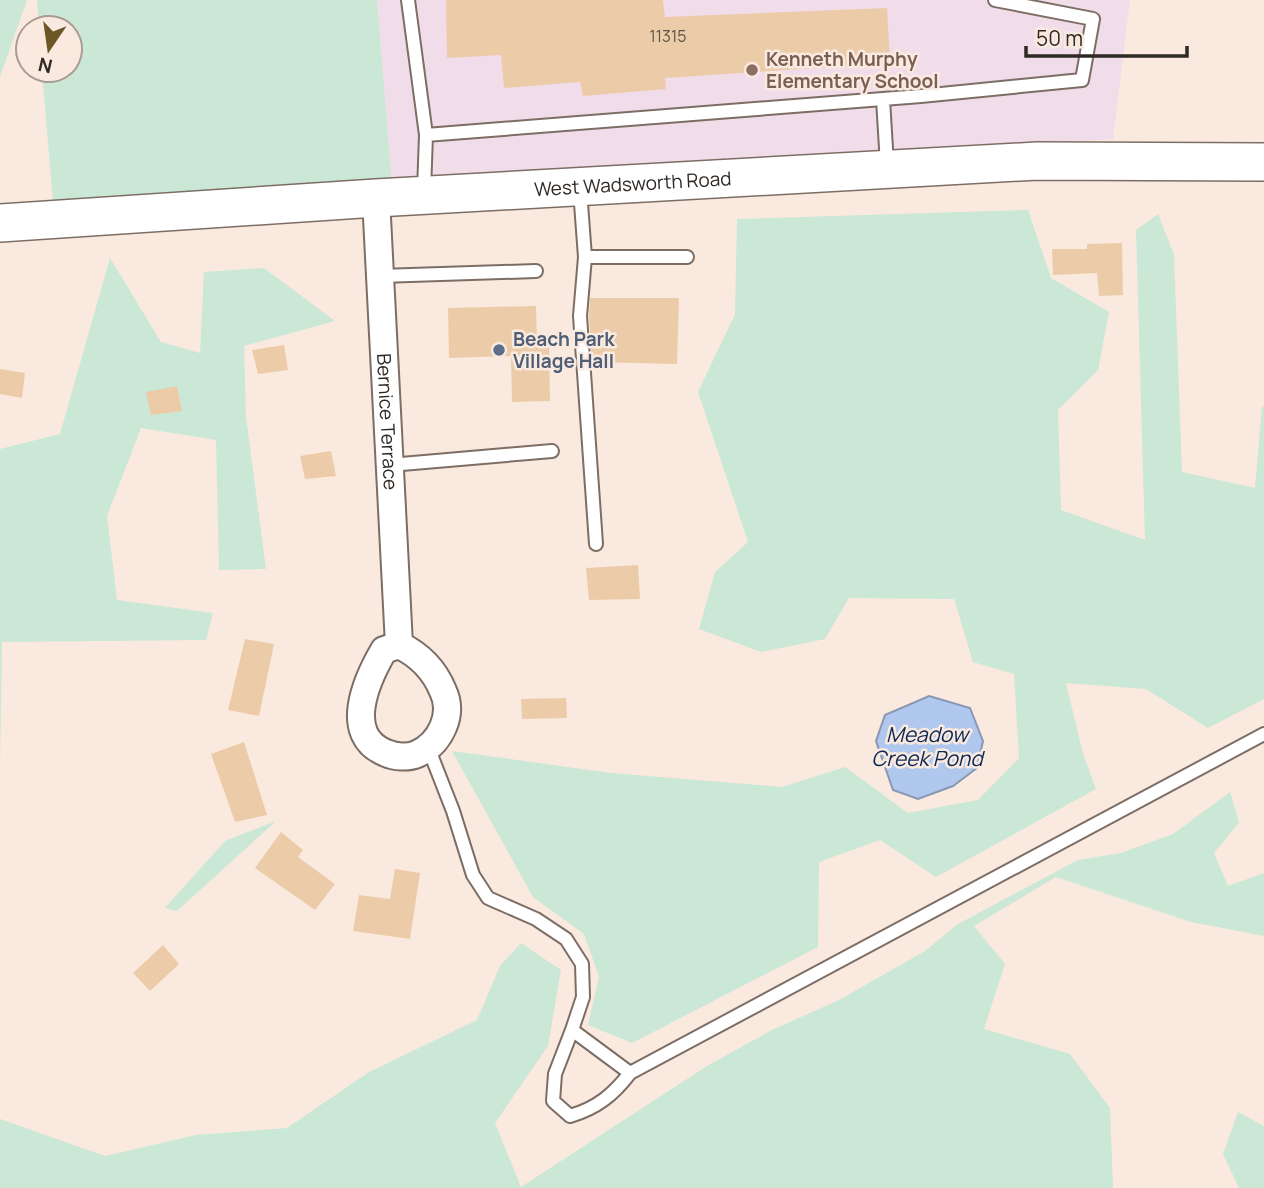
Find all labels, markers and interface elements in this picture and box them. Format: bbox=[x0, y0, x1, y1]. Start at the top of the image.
north arrow bbox=[14, 14, 84, 84]
scale bar bbox=[1026, 14, 1187, 58]
text: 50 m bbox=[1036, 24, 1083, 52]
house number: 11315 bbox=[650, 25, 686, 47]
place label: Kenneth Murphy Elementary School bbox=[766, 46, 939, 94]
text: N bbox=[36, 51, 55, 80]
marker: Kenneth Murphy Elementary School bbox=[744, 62, 760, 78]
street label: West Wadsworth Road bbox=[533, 165, 732, 202]
place label: Beach Park Village Hall bbox=[513, 326, 615, 374]
marker: Beach Park Village Hall bbox=[491, 342, 507, 358]
street label: Bernice Terrace bbox=[371, 353, 404, 491]
water label: Meadow Creek Pond bbox=[871, 720, 985, 772]

